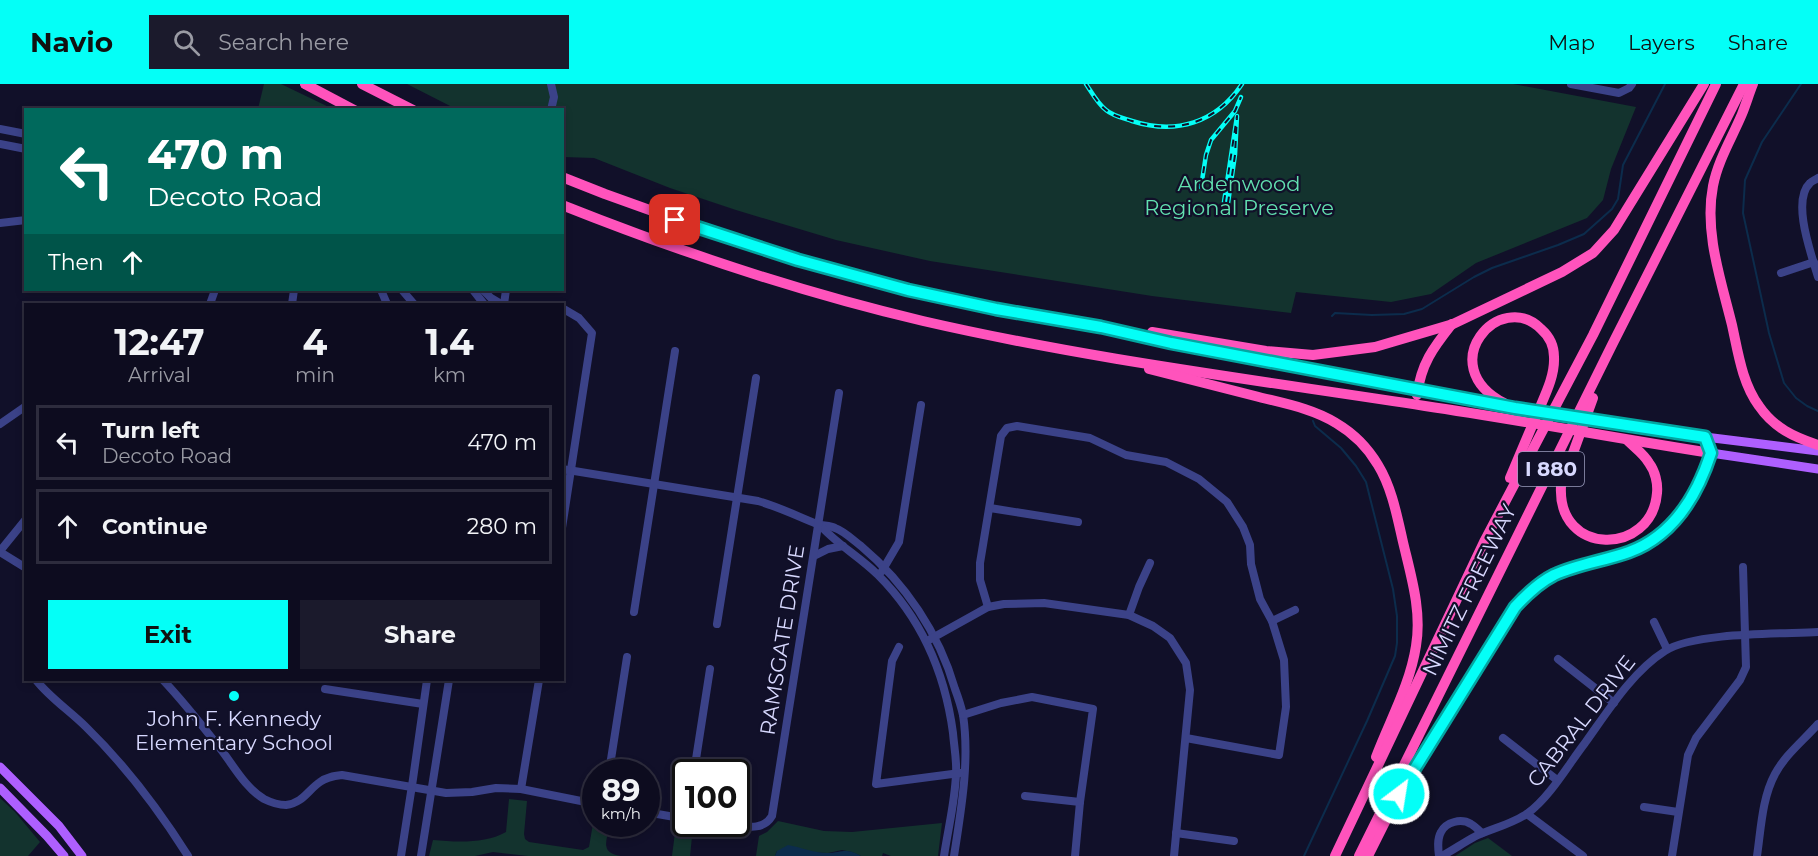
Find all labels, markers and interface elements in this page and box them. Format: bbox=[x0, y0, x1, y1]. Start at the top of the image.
search box bbox=[149, 15, 569, 69]
text: Navio bbox=[30, 25, 113, 59]
icon: search bbox=[170, 26, 203, 59]
text: Search here bbox=[218, 29, 349, 56]
text: Map bbox=[1548, 30, 1595, 55]
text: Layers bbox=[1628, 30, 1695, 55]
text: Share bbox=[1728, 30, 1788, 55]
text: 470 m bbox=[147, 128, 284, 180]
icon: left bbox=[48, 132, 126, 210]
park label: Ardenwood Regional Preserve bbox=[1144, 171, 1334, 220]
text: Decoto Road bbox=[147, 180, 323, 213]
pin bbox=[649, 194, 700, 245]
icon: arrive bbox=[658, 203, 691, 236]
icon: ahead bbox=[116, 246, 149, 279]
text: Then bbox=[48, 249, 104, 276]
text: 12:47 bbox=[114, 320, 205, 364]
text: 4 bbox=[303, 320, 327, 364]
text: 1.4 bbox=[425, 320, 474, 364]
text: Arrival bbox=[128, 363, 191, 387]
text: min bbox=[295, 363, 335, 387]
text: km bbox=[433, 363, 466, 387]
text: Turn left bbox=[102, 417, 200, 444]
icon: left bbox=[51, 426, 84, 459]
text: 470 m bbox=[467, 429, 537, 456]
text: Decoto Road bbox=[102, 444, 232, 468]
road number: I 880 bbox=[1518, 452, 1584, 486]
street label: NIMITZ FREEWAY bbox=[1417, 500, 1522, 680]
icon: ahead bbox=[51, 510, 84, 543]
text: Continue bbox=[102, 513, 208, 540]
text: 280 m bbox=[467, 513, 537, 540]
street label: RAMSGATE DRIVE bbox=[755, 543, 809, 737]
button: Exit bbox=[48, 600, 288, 669]
button: Share bbox=[300, 600, 540, 669]
street label: CABRAL DRIVE bbox=[1522, 650, 1640, 792]
marker: John F. Kennedy Elementary School bbox=[227, 689, 241, 703]
place label: John F. Kennedy Elementary School bbox=[135, 706, 333, 755]
speed limit sign: 100 bbox=[672, 759, 750, 837]
position arrow bbox=[1367, 762, 1431, 826]
text: 89 bbox=[602, 772, 640, 809]
text: km/h bbox=[601, 804, 641, 823]

